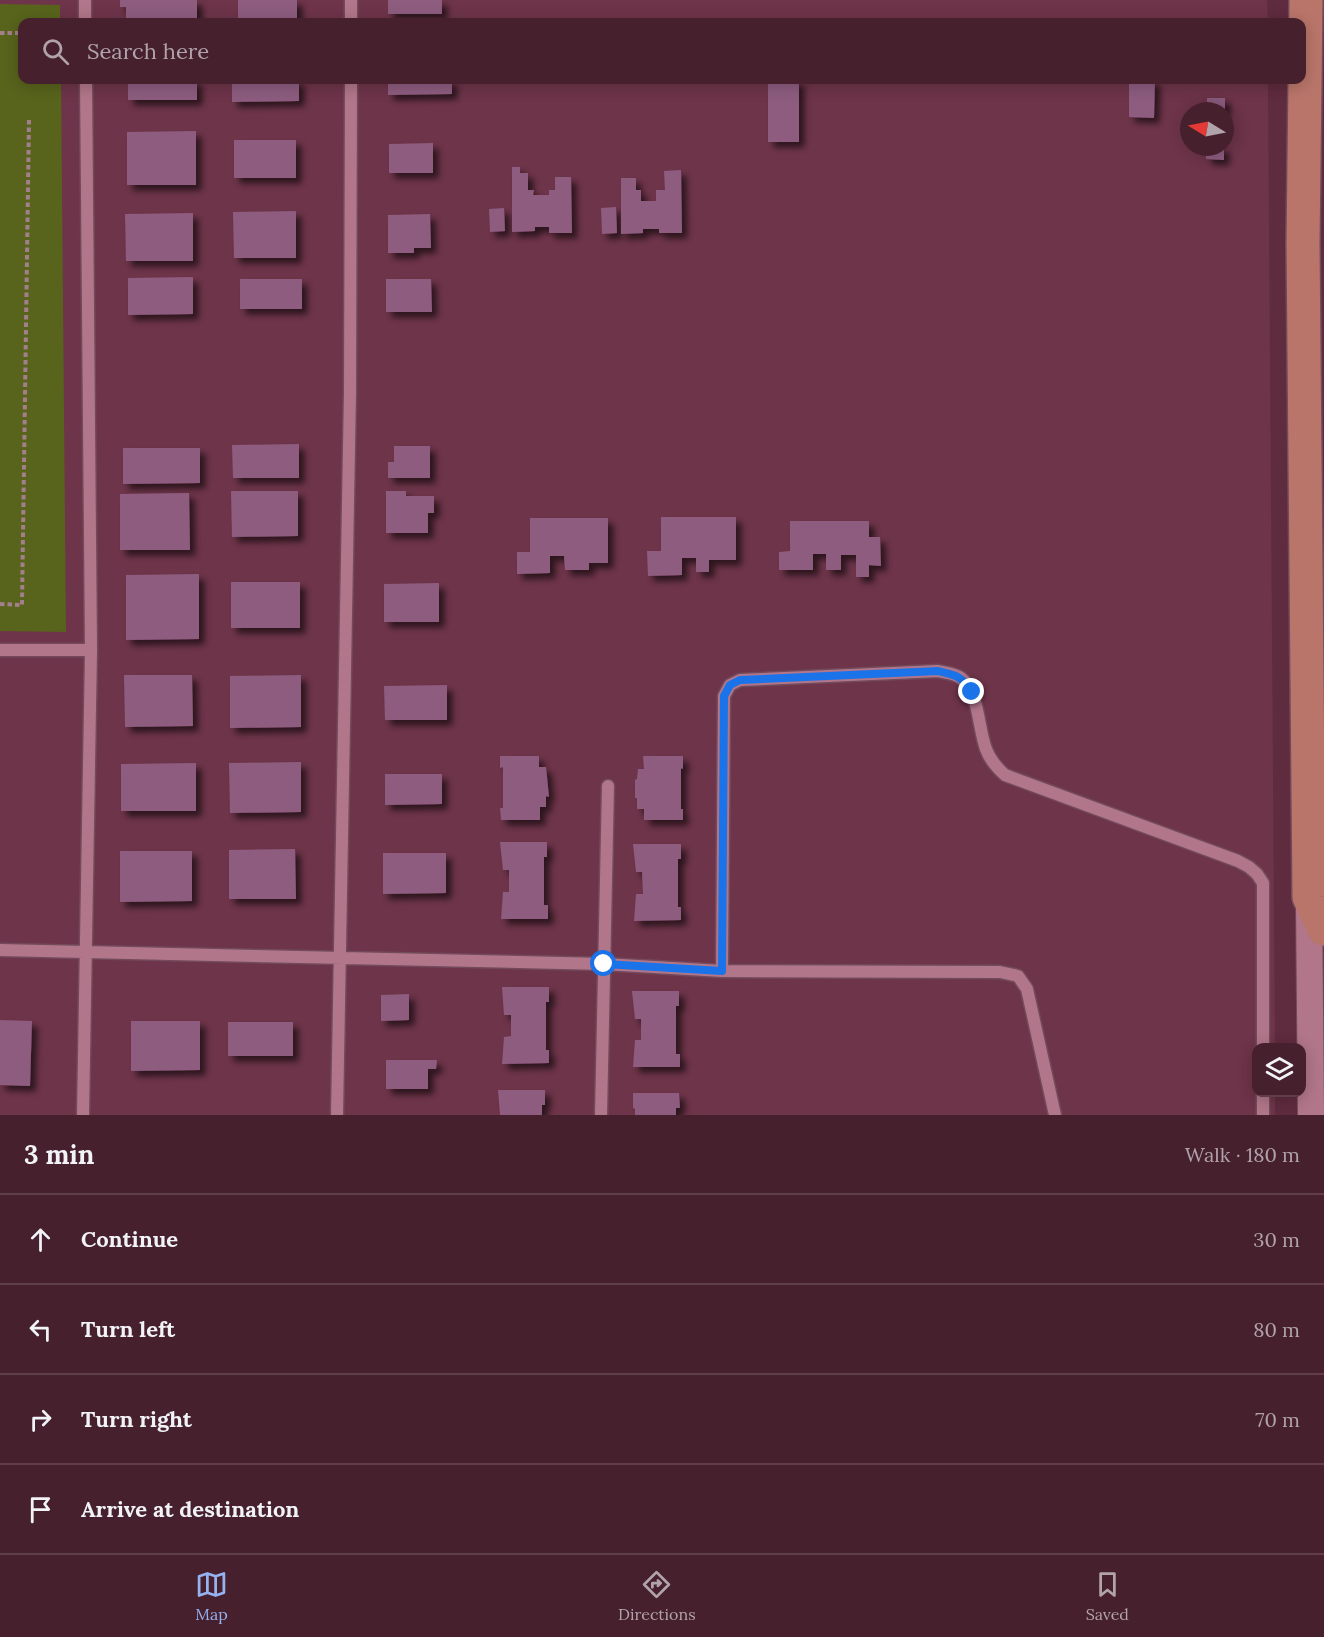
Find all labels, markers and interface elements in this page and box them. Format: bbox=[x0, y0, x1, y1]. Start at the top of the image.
search box bbox=[18, 18, 1306, 84]
icon: search bbox=[39, 35, 72, 68]
text: Search here bbox=[87, 37, 209, 65]
north arrow bbox=[1180, 102, 1234, 156]
route end bbox=[958, 678, 984, 704]
route start bbox=[590, 950, 616, 976]
map controls bbox=[1252, 1043, 1306, 1097]
button: layers bbox=[1252, 1043, 1306, 1097]
text: 3 min bbox=[24, 1138, 94, 1171]
text: Walk · 180 m bbox=[1185, 1142, 1300, 1167]
icon: ahead bbox=[24, 1223, 57, 1256]
text: Continue bbox=[81, 1225, 178, 1253]
text: 30 m bbox=[1253, 1227, 1300, 1252]
icon: left bbox=[24, 1313, 57, 1346]
text: Turn left bbox=[81, 1315, 175, 1343]
text: 80 m bbox=[1253, 1317, 1300, 1342]
icon: right bbox=[24, 1403, 57, 1436]
text: Turn right bbox=[81, 1405, 192, 1433]
text: 70 m bbox=[1255, 1407, 1300, 1432]
icon: arrive bbox=[24, 1493, 57, 1526]
text: Arrive at destination bbox=[81, 1495, 299, 1523]
tab: Map bbox=[195, 1568, 228, 1624]
tab: Directions bbox=[618, 1568, 696, 1624]
tab: Saved bbox=[1086, 1568, 1129, 1624]

